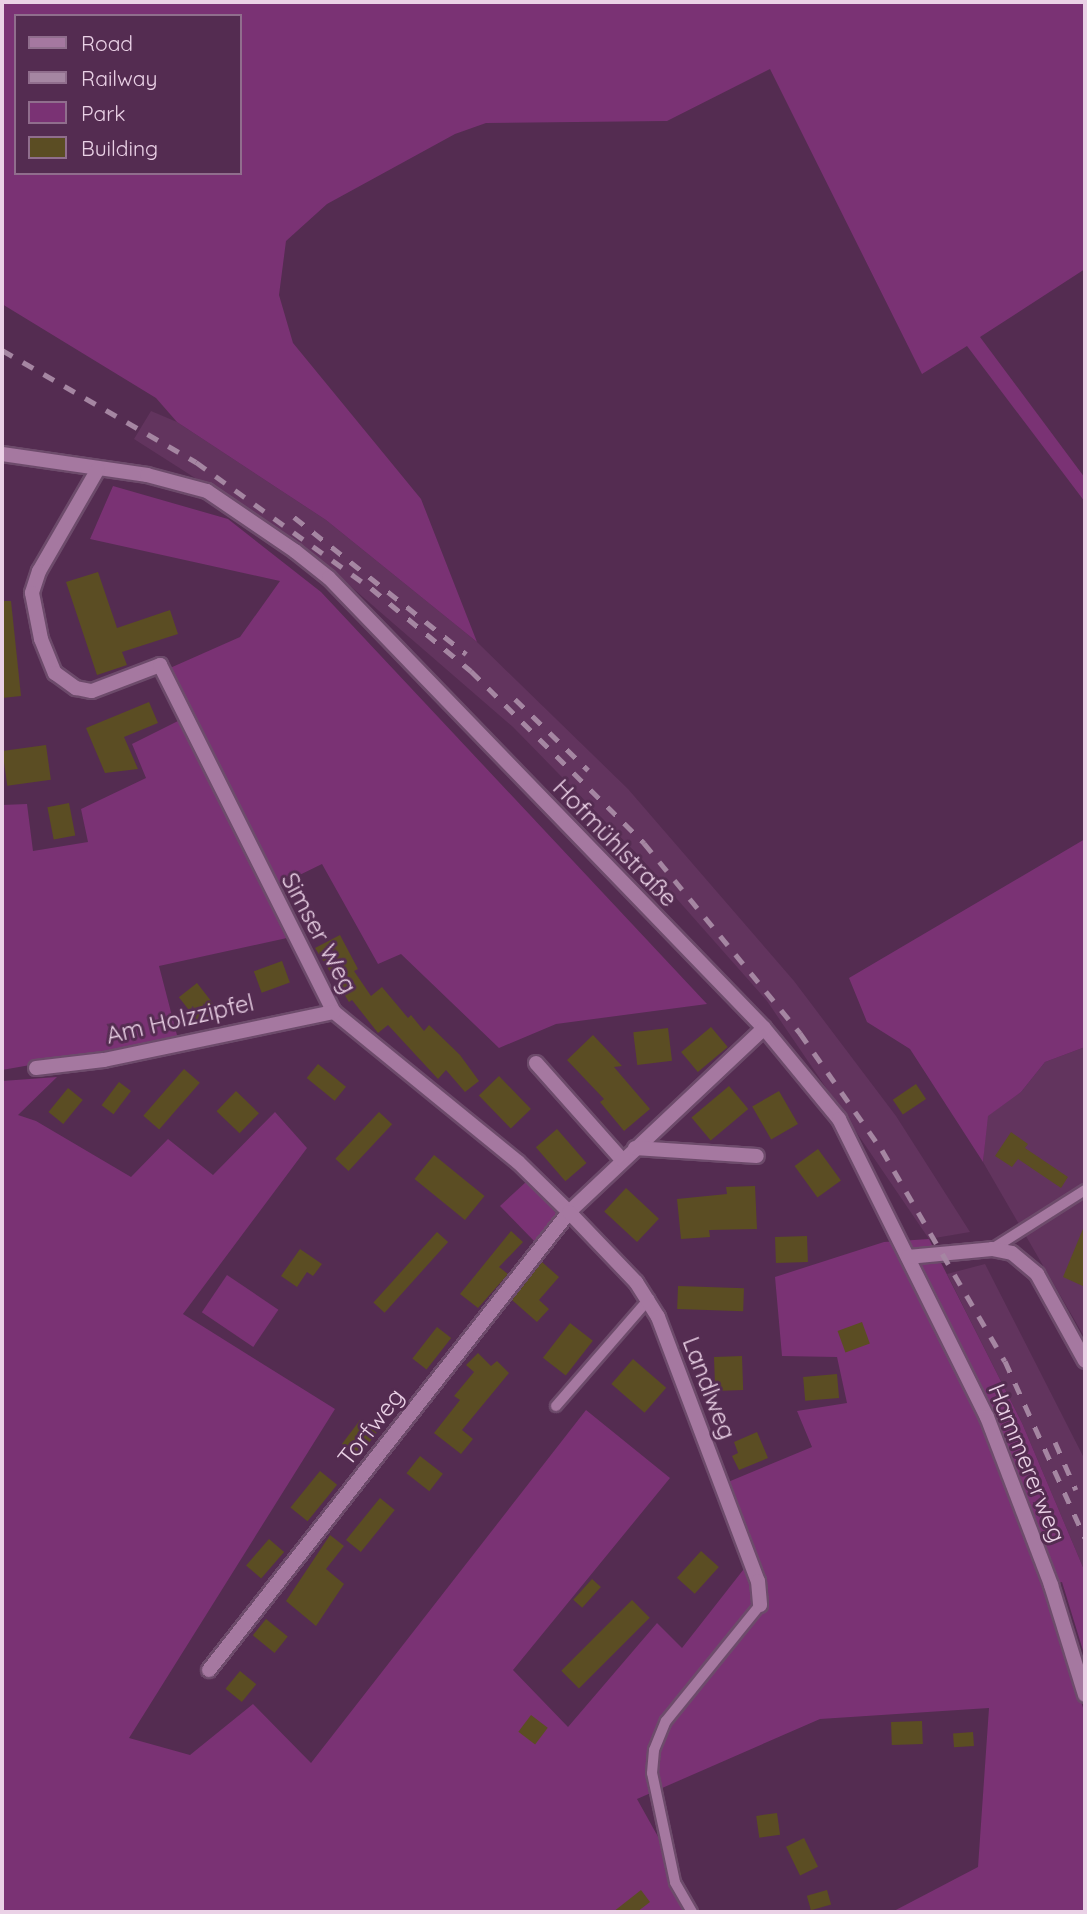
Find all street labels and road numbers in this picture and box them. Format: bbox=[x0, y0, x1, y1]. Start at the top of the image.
street label: Hofmühlstraße bbox=[547, 773, 683, 913]
street label: Simser Weg bbox=[275, 868, 363, 998]
street label: Am Holzzipfel bbox=[103, 988, 257, 1050]
street label: Landlweg bbox=[676, 1333, 742, 1443]
street label: Hammererweg bbox=[982, 1380, 1072, 1546]
street label: Torfweg bbox=[332, 1382, 410, 1472]

